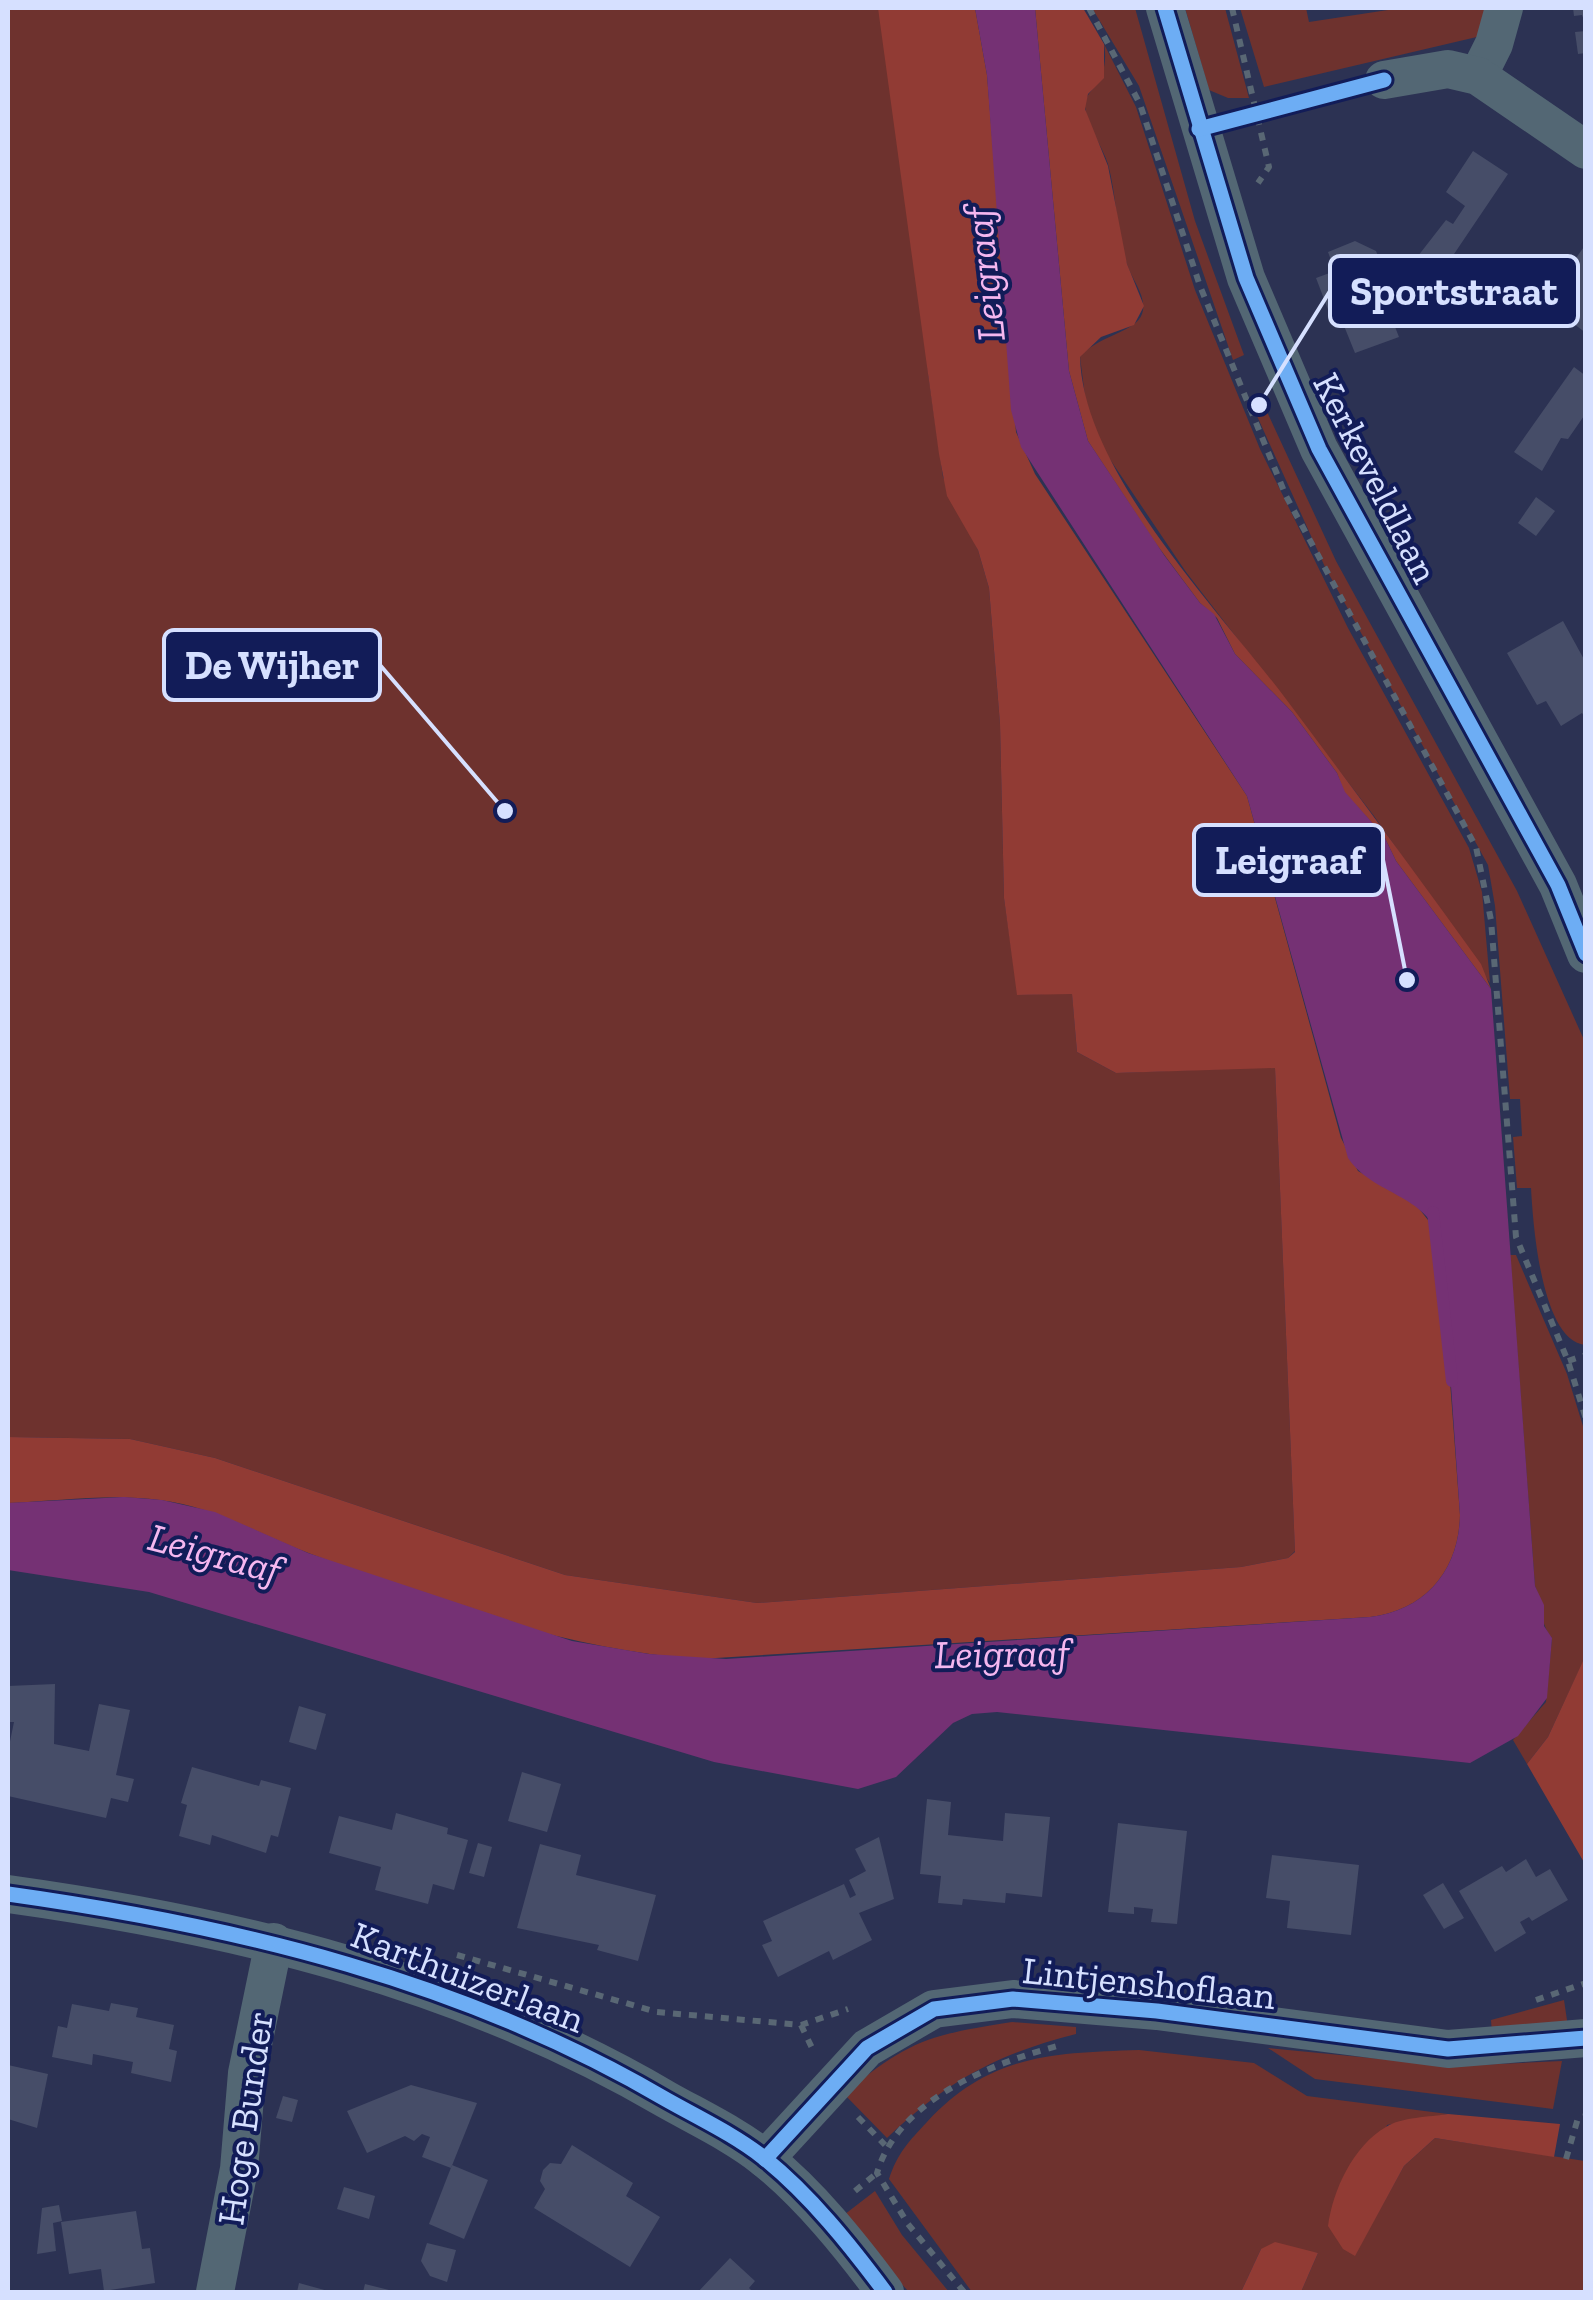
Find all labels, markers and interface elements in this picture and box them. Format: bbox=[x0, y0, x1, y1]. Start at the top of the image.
water label: Leigraaf bbox=[953, 199, 1015, 344]
callout: Sportstraat bbox=[1330, 256, 1578, 326]
text: Sportstraat bbox=[1350, 267, 1559, 315]
street label: Kerkeveldlaan bbox=[1303, 365, 1449, 591]
callout: De Wijher bbox=[164, 630, 380, 700]
text: De Wijher bbox=[185, 641, 359, 689]
callout: Leigraaf bbox=[1194, 825, 1383, 895]
text: Leigraaf bbox=[1215, 836, 1366, 884]
water label: Leigraaf bbox=[143, 1512, 291, 1595]
water label: Leigraaf bbox=[934, 1628, 1075, 1678]
street label: Karthuizerlaan bbox=[345, 1911, 591, 2043]
street label: Lintjenshoflaan bbox=[1020, 1947, 1278, 2019]
street label: Hoge Bunder bbox=[207, 2008, 283, 2228]

